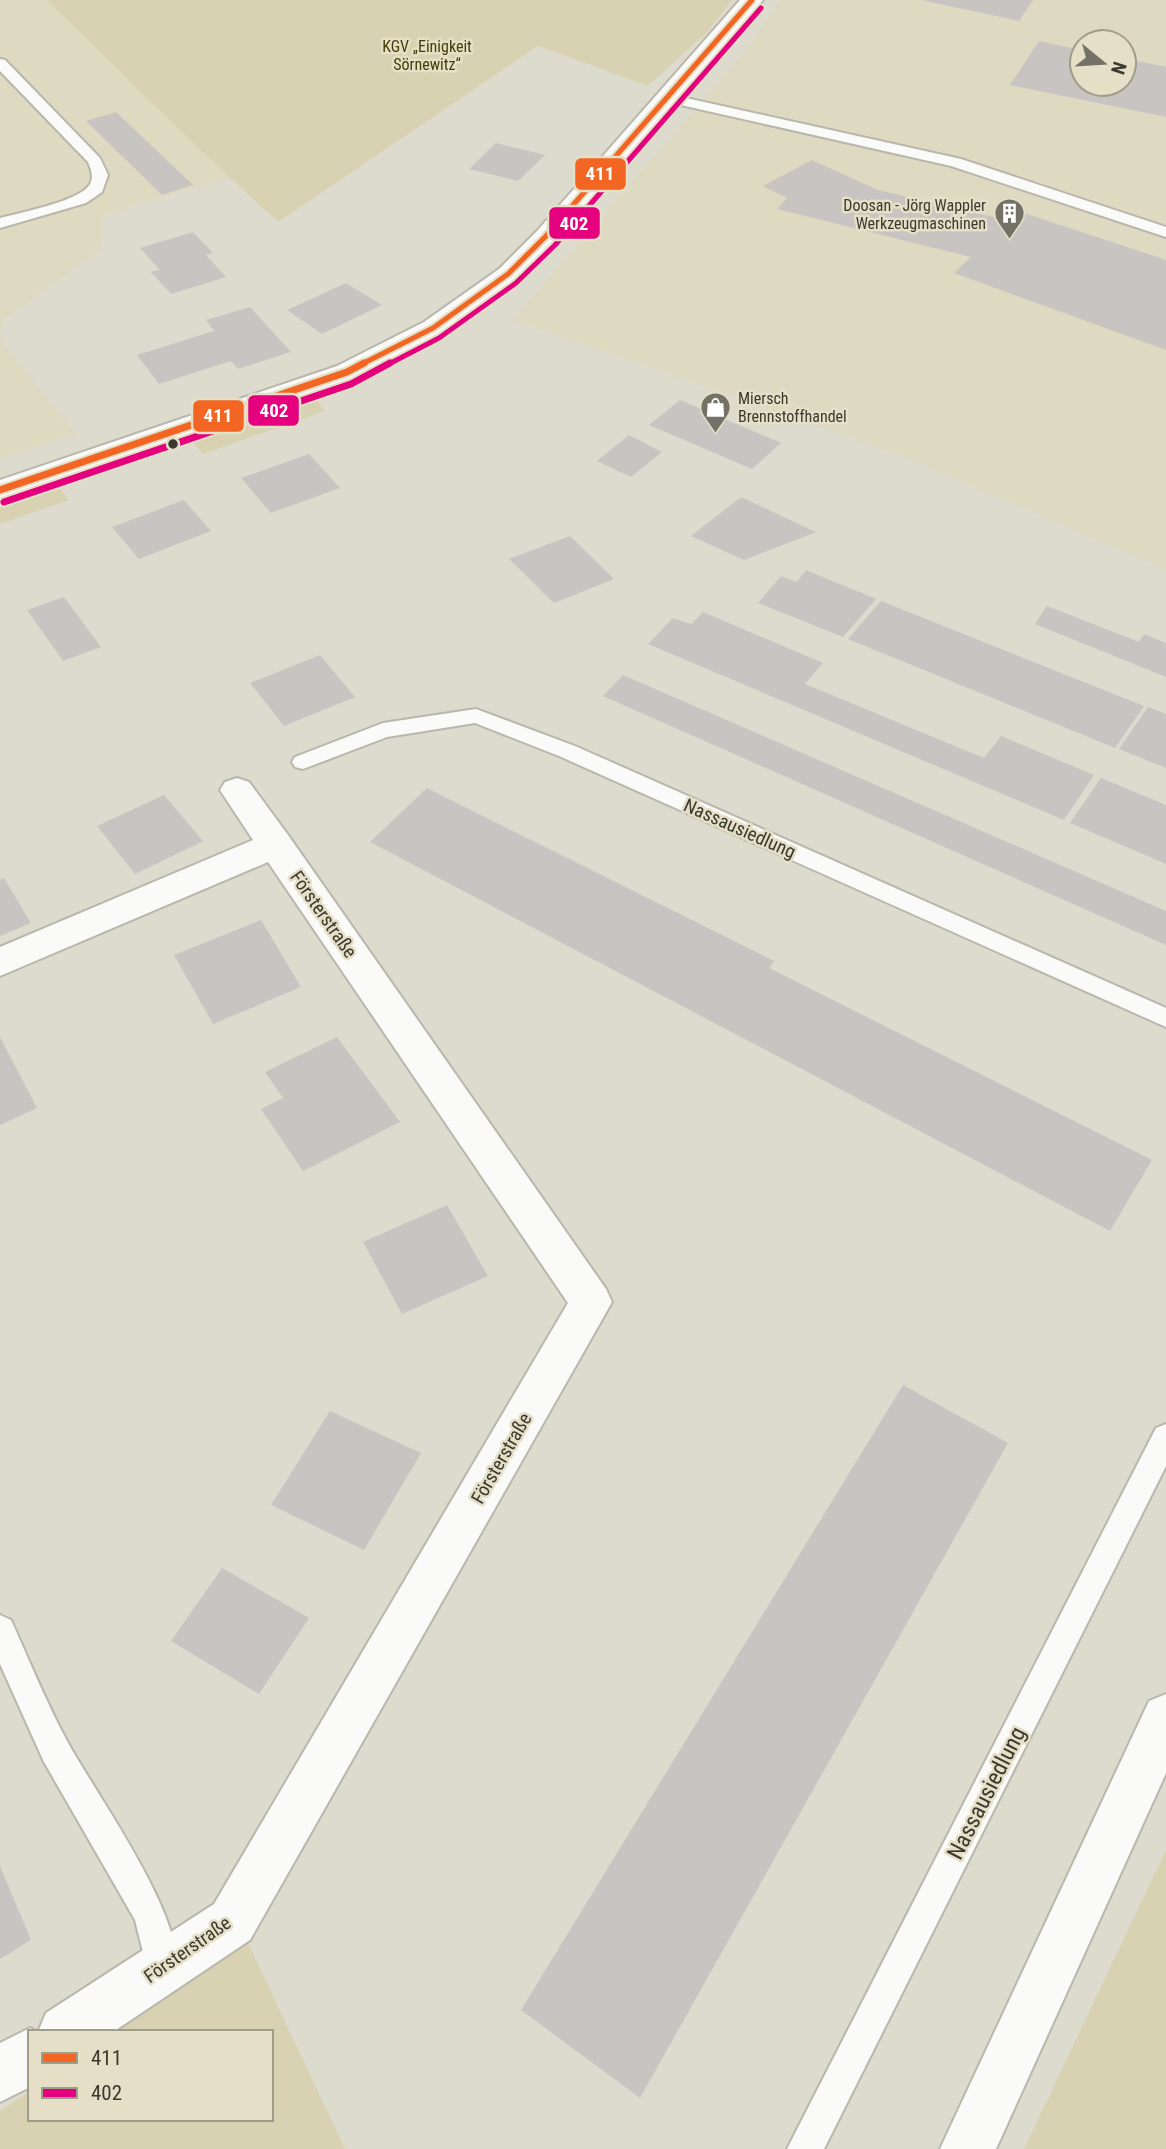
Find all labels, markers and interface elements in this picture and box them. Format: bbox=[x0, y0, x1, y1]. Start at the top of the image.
north arrow bbox=[1068, 28, 1138, 98]
park label: KGV „Einigkeit Sörnewitz“ bbox=[382, 37, 472, 74]
text: N bbox=[1106, 59, 1131, 77]
line badge: 411 bbox=[574, 157, 627, 191]
text: 411 bbox=[586, 162, 614, 185]
place label: Doosan - Jörg Wappler Werkzeugmaschinen bbox=[843, 196, 986, 233]
building icon: Doosan - Jörg Wappler Werkzeugmaschinen bbox=[992, 197, 1026, 241]
line badge: 402 bbox=[548, 206, 601, 240]
text: 402 bbox=[560, 212, 588, 235]
place label: Miersch Brennstoffhandel bbox=[738, 389, 847, 426]
shop icon: Miersch Brennstoffhandel bbox=[698, 390, 732, 434]
line badge: 402 bbox=[247, 394, 300, 427]
line badge: 411 bbox=[192, 399, 245, 433]
text: 402 bbox=[260, 399, 288, 422]
text: 411 bbox=[204, 404, 232, 427]
unlabelled marker bbox=[166, 437, 180, 451]
street label: Nassausiedlung bbox=[680, 794, 799, 863]
street label: Försterstraße bbox=[285, 866, 362, 962]
street label: Försterstraße bbox=[466, 1409, 537, 1508]
street label: Nassausiedlung bbox=[941, 1722, 1031, 1864]
street label: Försterstraße bbox=[139, 1911, 235, 1988]
legend bbox=[28, 2030, 273, 2121]
text: 411 bbox=[91, 2046, 122, 2070]
text: 402 bbox=[91, 2081, 122, 2105]

